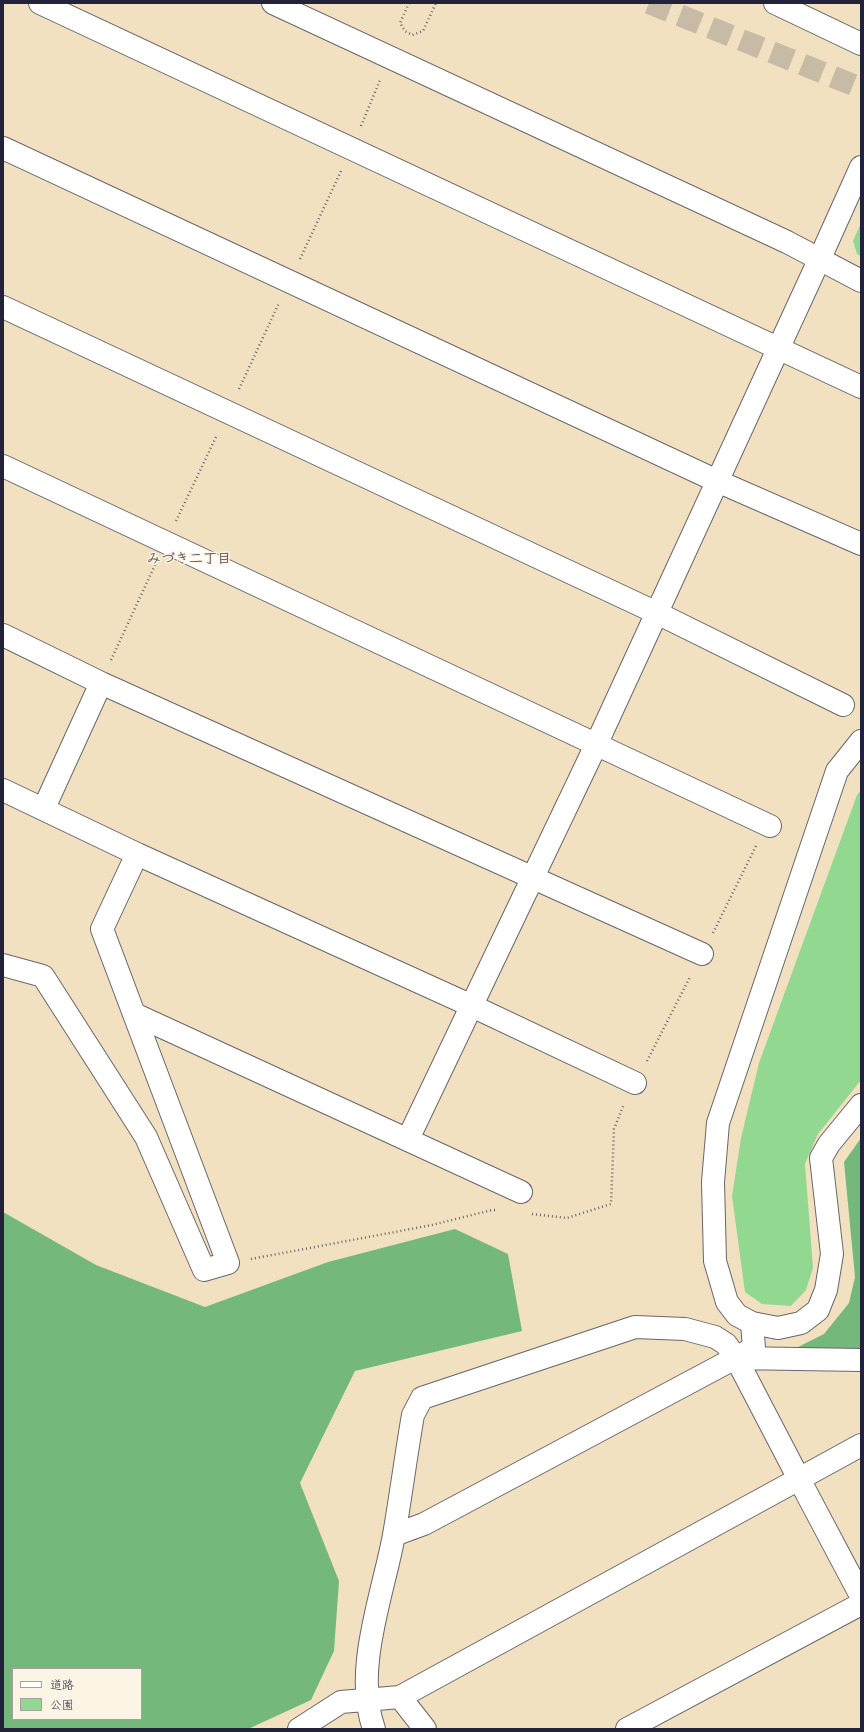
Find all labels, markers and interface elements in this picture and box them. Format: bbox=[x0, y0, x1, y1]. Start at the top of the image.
district label: みづき二丁目 bbox=[147, 551, 231, 567]
legend bbox=[12, 1668, 142, 1720]
text: 道路 bbox=[50, 1678, 74, 1693]
text: 公園 bbox=[50, 1698, 74, 1713]

